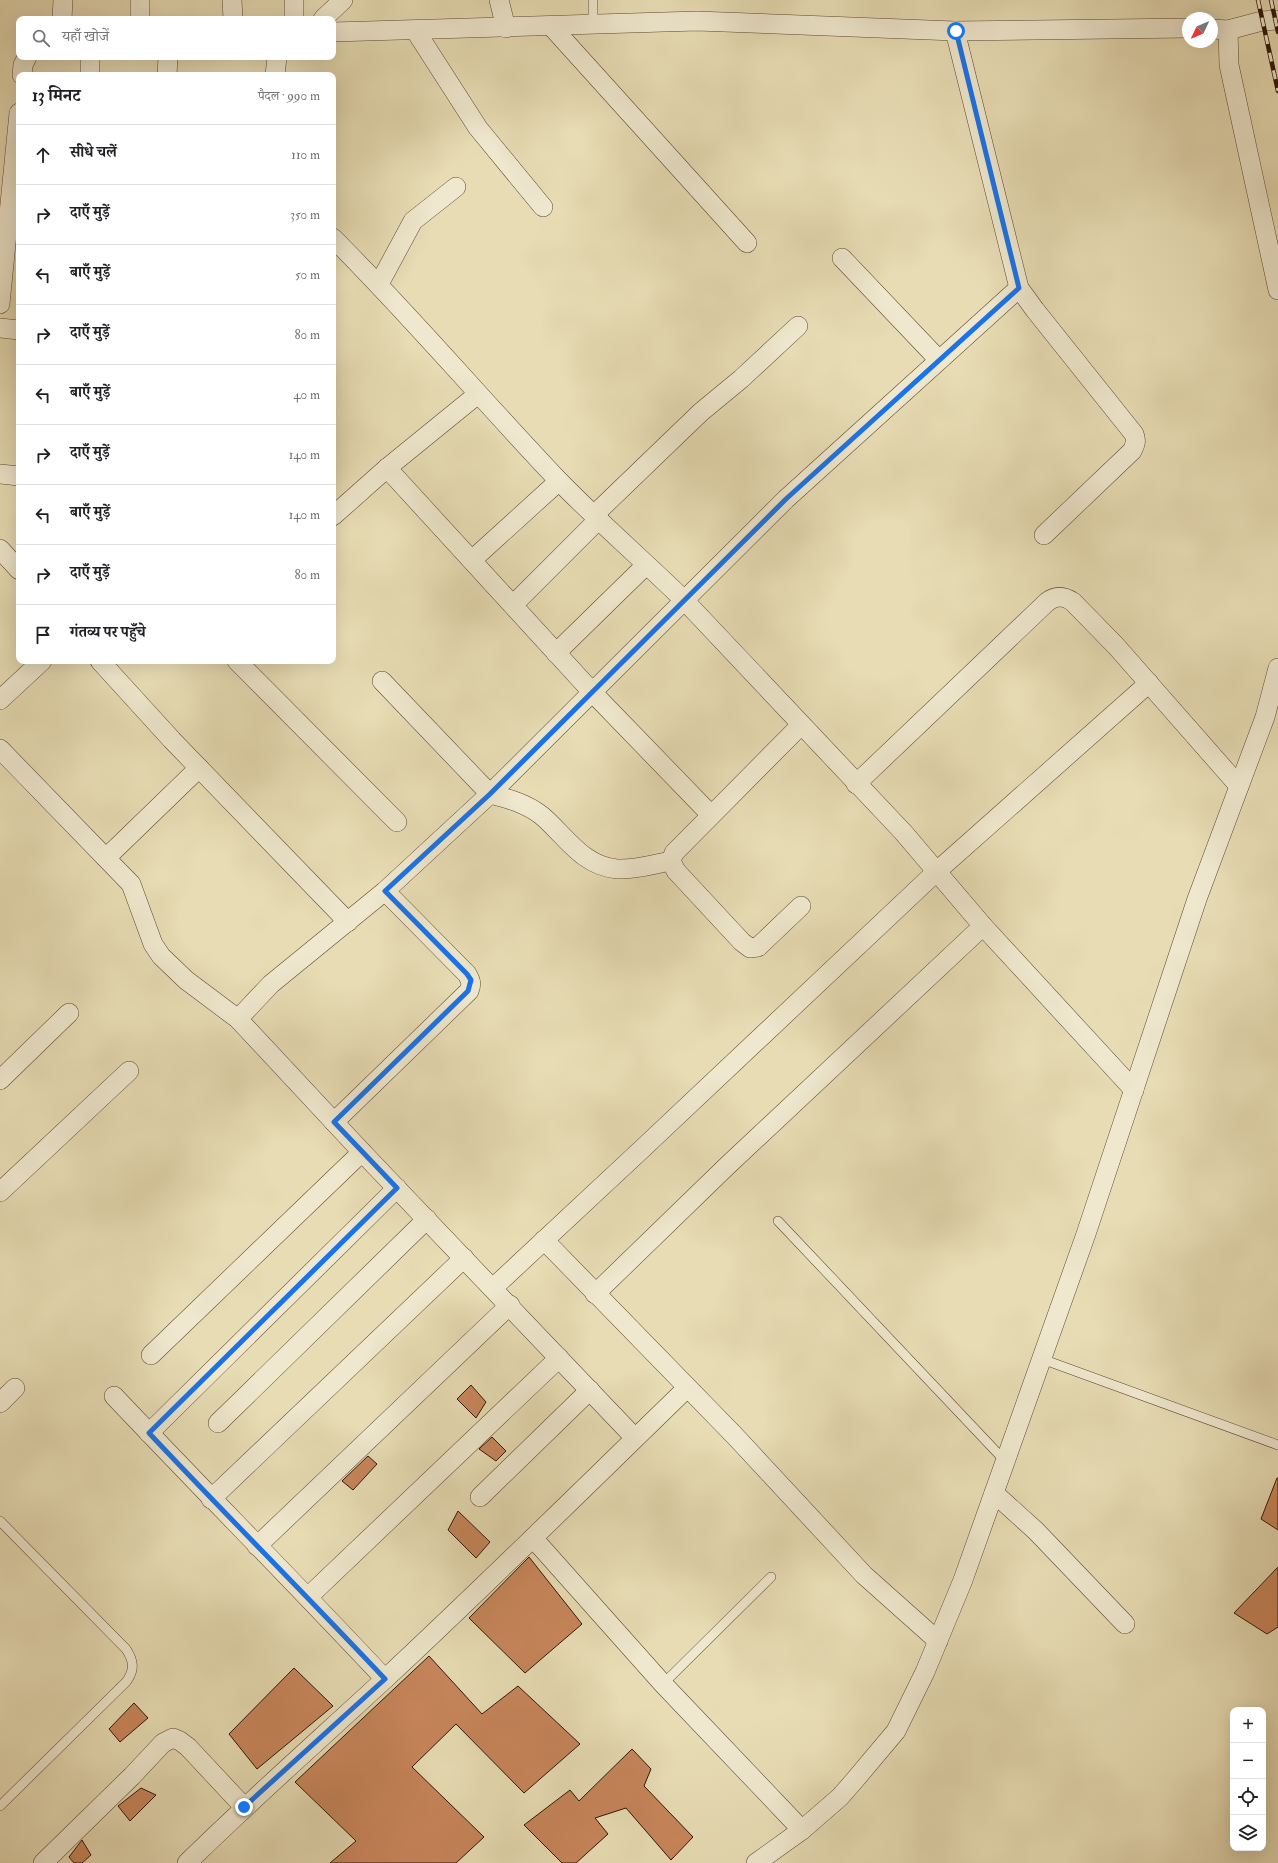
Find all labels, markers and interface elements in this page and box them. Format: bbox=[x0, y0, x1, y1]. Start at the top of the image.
north arrow bbox=[1182, 12, 1218, 48]
search box bbox=[16, 16, 336, 60]
route start bbox=[947, 22, 965, 40]
icon: search bbox=[30, 27, 52, 49]
text: यहाँ खोजें bbox=[62, 27, 109, 46]
text: 13 मिनट bbox=[32, 85, 80, 106]
text: पैदल · 990 m bbox=[258, 88, 320, 104]
text: सीधे चलें bbox=[70, 143, 117, 162]
icon: ahead bbox=[32, 144, 54, 166]
text: 110 m bbox=[291, 147, 320, 163]
text: दाएँ मुड़ें bbox=[70, 203, 110, 222]
icon: right bbox=[32, 204, 54, 226]
text: 350 m bbox=[290, 207, 320, 223]
text: बाएँ मुड़ें bbox=[70, 263, 110, 282]
icon: left bbox=[32, 264, 54, 286]
text: 50 m bbox=[295, 267, 320, 283]
text: दाएँ मुड़ें bbox=[70, 323, 110, 342]
icon: right bbox=[32, 324, 54, 346]
text: 80 m bbox=[294, 327, 320, 343]
text: बाएँ मुड़ें bbox=[70, 383, 110, 402]
icon: left bbox=[32, 384, 54, 406]
text: 40 m bbox=[294, 387, 320, 403]
text: दाएँ मुड़ें bbox=[70, 443, 110, 462]
icon: right bbox=[32, 444, 54, 466]
text: 140 m bbox=[289, 447, 320, 463]
text: बाएँ मुड़ें bbox=[70, 503, 110, 522]
icon: left bbox=[32, 504, 54, 526]
text: 140 m bbox=[289, 507, 320, 523]
text: दाएँ मुड़ें bbox=[70, 563, 110, 582]
icon: right bbox=[32, 564, 54, 586]
text: 80 m bbox=[294, 567, 320, 583]
text: गंतव्य पर पहुँचे bbox=[70, 623, 146, 642]
icon: arrive bbox=[32, 624, 54, 646]
map controls bbox=[1230, 1707, 1266, 1851]
button: + bbox=[1230, 1707, 1266, 1743]
button: − bbox=[1230, 1743, 1266, 1779]
button: locate bbox=[1230, 1779, 1266, 1815]
route end bbox=[235, 1798, 253, 1816]
button: layers bbox=[1230, 1815, 1266, 1851]

